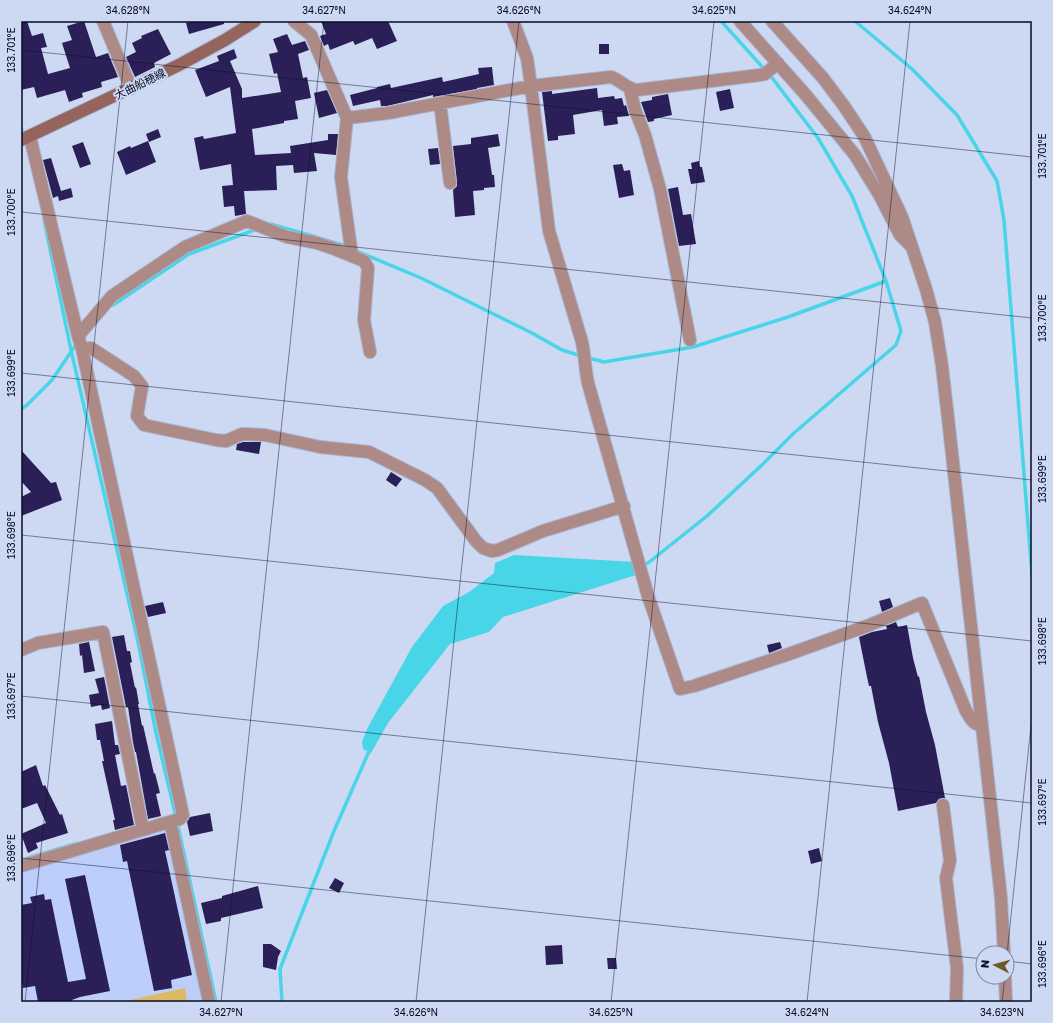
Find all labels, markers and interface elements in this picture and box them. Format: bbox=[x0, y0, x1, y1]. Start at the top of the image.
text: 34.628°N bbox=[106, 4, 150, 16]
text: 34.627°N bbox=[302, 4, 346, 16]
text: 34.626°N bbox=[497, 4, 541, 16]
text: 34.625°N bbox=[692, 4, 736, 16]
text: 34.624°N bbox=[888, 4, 932, 16]
text: 133.701°E bbox=[5, 27, 17, 73]
street label: 大曲船穂線 bbox=[112, 66, 167, 101]
text: 133.701°E bbox=[1036, 133, 1048, 179]
text: 133.700°E bbox=[5, 188, 17, 236]
text: 133.700°E bbox=[1036, 294, 1048, 342]
text: 133.699°E bbox=[5, 349, 17, 397]
text: 133.699°E bbox=[1036, 455, 1048, 503]
text: 133.698°E bbox=[5, 511, 17, 559]
text: 133.698°E bbox=[1036, 617, 1048, 665]
text: 133.697°E bbox=[5, 673, 17, 719]
text: 133.697°E bbox=[1036, 779, 1048, 825]
text: 133.696°E bbox=[5, 834, 17, 882]
text: 133.696°E bbox=[1036, 940, 1048, 988]
north arrow bbox=[975, 945, 1015, 985]
text: N bbox=[978, 959, 991, 969]
text: 34.627°N bbox=[199, 1006, 243, 1018]
text: 34.626°N bbox=[394, 1006, 438, 1018]
text: 34.625°N bbox=[589, 1006, 633, 1018]
text: 34.624°N bbox=[785, 1006, 829, 1018]
text: 34.623°N bbox=[980, 1006, 1024, 1018]

